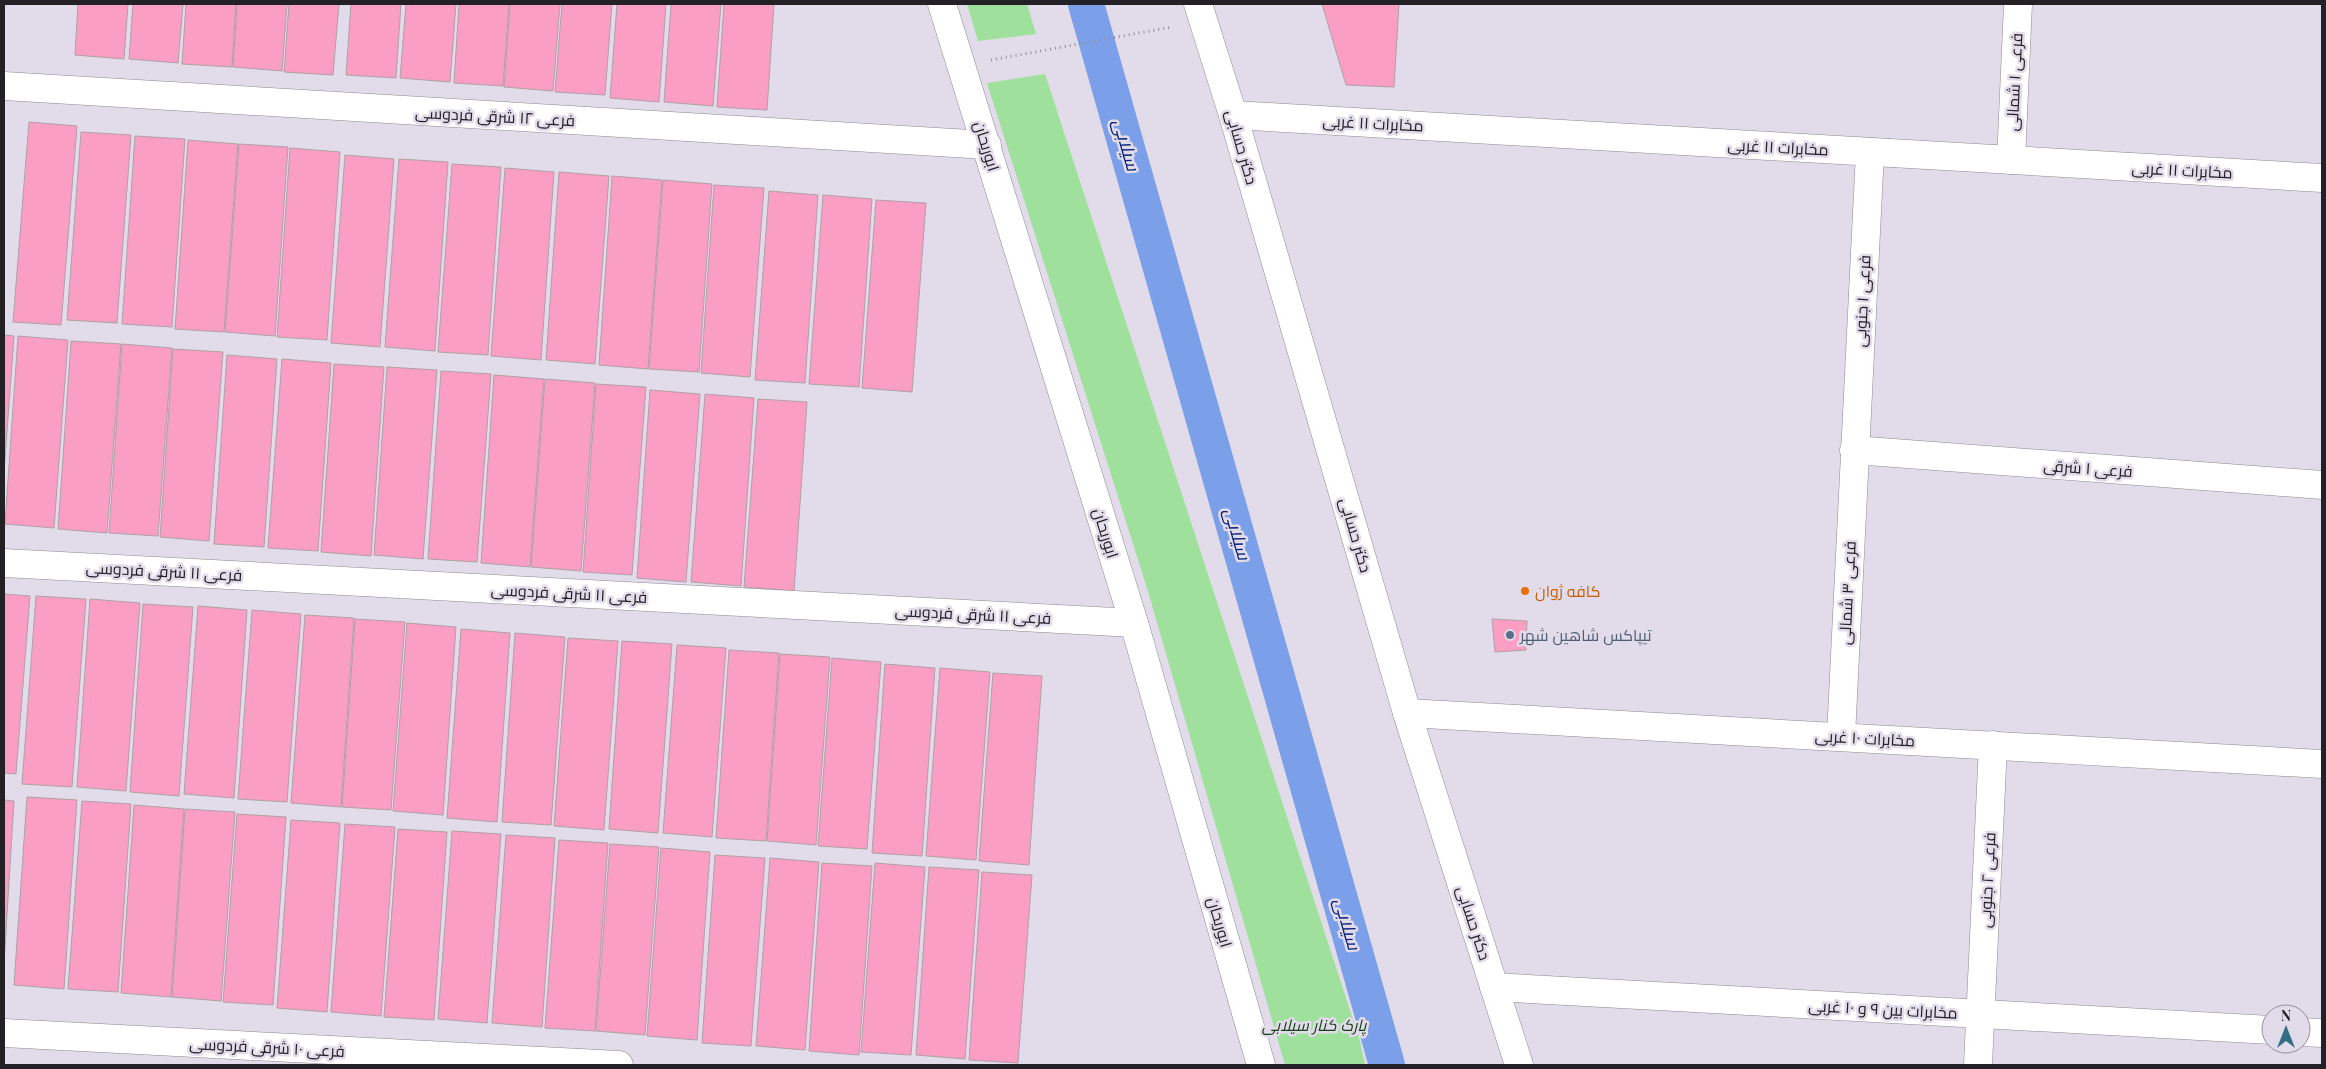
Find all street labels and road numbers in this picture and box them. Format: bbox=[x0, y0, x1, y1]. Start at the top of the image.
street label: فرعی ۱ شمالی bbox=[2000, 32, 2028, 132]
street label: فرعی ۱۲ شرقی فردوسی bbox=[414, 101, 576, 131]
street label: دکتر حسابی bbox=[1221, 107, 1263, 187]
street label: مخابرات ۱۱ غربی bbox=[1322, 109, 1424, 137]
street label: ابوریحان bbox=[969, 118, 1005, 174]
street label: مخابرات ۱۱ غربی bbox=[1727, 133, 1829, 161]
street label: مخابرات ۱۱ غربی bbox=[2131, 156, 2233, 184]
street label: فرعی ۱ جنوبی bbox=[1849, 254, 1875, 348]
street label: فرعی ۱ شرقی bbox=[2043, 454, 2133, 482]
street label: دکتر حسابی bbox=[1335, 495, 1377, 575]
street label: ابوریحان bbox=[1088, 505, 1124, 561]
street label: فرعی ۳ شمالی bbox=[1833, 540, 1861, 646]
street label: فرعی ۱۱ شرقی فردوسی bbox=[85, 556, 243, 586]
street label: فرعی ۱۱ شرقی فردوسی bbox=[490, 578, 648, 608]
street label: فرعی ۱۱ شرقی فردوسی bbox=[894, 599, 1052, 629]
street label: مخابرات ۱۰ غربی bbox=[1814, 724, 1916, 752]
street label: فرعی ۲ جنوبی bbox=[1974, 832, 2000, 928]
street label: دکتر حسابی bbox=[1452, 883, 1496, 963]
street label: ابوریحان bbox=[1202, 894, 1238, 950]
street label: مخابرات بین ۹ و ۱۰ غربی bbox=[1808, 994, 1958, 1024]
street label: فرعی ۱۰ شرقی فردوسی bbox=[189, 1032, 345, 1062]

